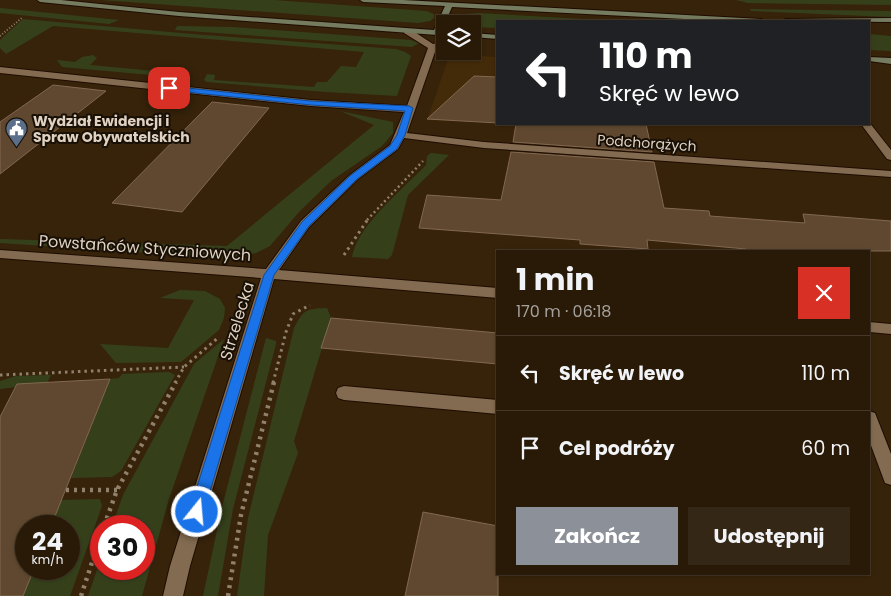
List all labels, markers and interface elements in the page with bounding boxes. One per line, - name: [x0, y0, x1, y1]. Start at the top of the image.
- map controls: [436, 15, 481, 60]
- button: layers: [436, 15, 481, 60]
- text: 110 m: [599, 31, 693, 80]
- icon: left: [516, 40, 581, 105]
- pin: [148, 67, 190, 109]
- icon: arrive: [155, 74, 183, 102]
- text: Skręć w lewo: [599, 78, 739, 109]
- place label: Wydział Ewidencji i Spraw Obywatelskich: [33, 111, 190, 147]
- public building icon: Wydział Ewidencji i Spraw Obywatelskich: [5, 117, 29, 148]
- street label: Podchorążych: [597, 130, 697, 156]
- street label: Powstańców Styczniowych: [38, 229, 252, 267]
- text: 1 min: [516, 258, 594, 301]
- button: close: [798, 267, 850, 319]
- street label: Strzelecka: [214, 279, 260, 363]
- text: 170 m · 06:18: [516, 300, 611, 323]
- icon: left: [516, 359, 544, 387]
- text: Skręć w lewo: [559, 360, 684, 387]
- text: 110 m: [801, 360, 850, 387]
- icon: arrive: [516, 434, 544, 462]
- text: Cel podróży: [559, 435, 674, 462]
- text: 60 m: [801, 435, 850, 462]
- position arrow: [170, 485, 222, 537]
- button: Zakończ: [516, 507, 678, 565]
- button: Udostępnij: [688, 507, 850, 565]
- speed limit sign: 30: [90, 515, 155, 580]
- text: 24: [32, 524, 63, 559]
- text: km/h: [32, 551, 63, 568]

